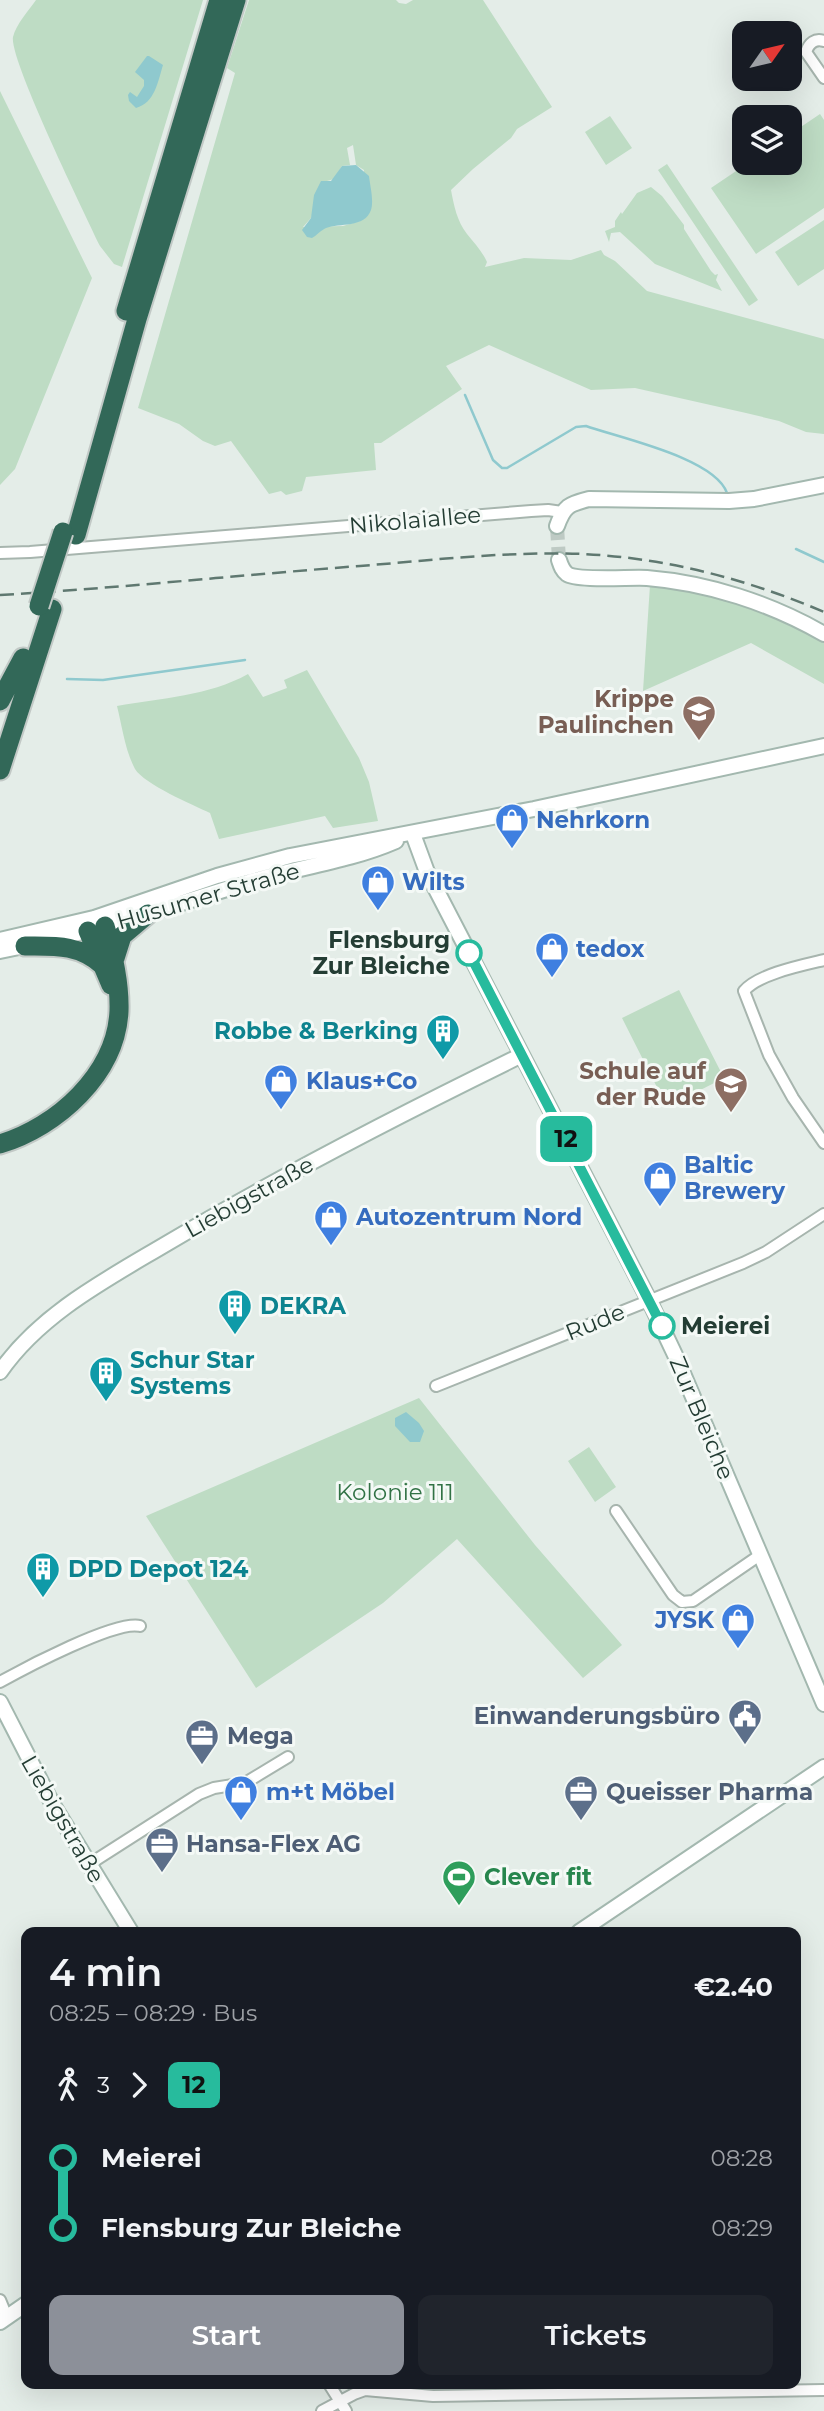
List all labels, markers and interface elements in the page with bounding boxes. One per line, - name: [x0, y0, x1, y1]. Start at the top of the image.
- north arrow: [732, 21, 802, 91]
- map controls: [732, 21, 802, 175]
- button: layers: [732, 105, 802, 175]
- street label: Nikolaiallee: [348, 500, 482, 540]
- place label: Krippe Paulinchen: [538, 685, 674, 739]
- school or university icon: Krippe Paulinchen: [680, 693, 718, 742]
- shop icon: Nehrkorn: [493, 801, 531, 850]
- place label: Nehrkorn: [536, 806, 650, 834]
- street label: Husumer Straße: [113, 856, 303, 936]
- shop icon: Wilts: [359, 863, 397, 912]
- place label: Wilts: [402, 868, 465, 896]
- place label: Flensburg Zur Bleiche: [312, 926, 450, 980]
- shop icon: tedox: [533, 930, 571, 979]
- place label: tedox: [576, 935, 645, 963]
- marker: Flensburg Zur Bleiche: [456, 940, 482, 966]
- building icon: Robbe & Berking: [424, 1012, 462, 1061]
- place label: Robbe & Berking: [214, 1017, 418, 1045]
- place label: Schule auf der Rude: [579, 1057, 707, 1111]
- shop icon: Klaus+Co: [262, 1062, 300, 1111]
- school or university icon: Schule auf der Rude: [712, 1065, 750, 1114]
- place label: Klaus+Co: [306, 1067, 417, 1095]
- line badge: 12: [534, 1116, 598, 1162]
- text: 12: [554, 1124, 578, 1153]
- street label: Liebigstraße: [180, 1150, 318, 1244]
- place label: Baltic Brewery: [684, 1151, 785, 1205]
- shop icon: Baltic Brewery: [641, 1159, 679, 1208]
- shop icon: Autozentrum Nord: [312, 1198, 350, 1247]
- place label: Autozentrum Nord: [355, 1203, 582, 1231]
- building icon: DEKRA: [216, 1287, 254, 1336]
- place label: DEKRA: [260, 1292, 346, 1320]
- street label: Rude: [561, 1297, 629, 1347]
- place label: Meierei: [681, 1312, 770, 1340]
- marker: Meierei: [649, 1313, 675, 1339]
- place label: Schur Star Systems: [130, 1346, 255, 1400]
- street label: Zur Bleiche: [663, 1352, 741, 1484]
- building icon: Schur Star Systems: [87, 1354, 125, 1403]
- park label: Kolonie 111: [336, 1478, 454, 1506]
- building icon: DPD Depot 124: [24, 1550, 62, 1599]
- place label: DPD Depot 124: [68, 1555, 248, 1583]
- shop icon: JYSK: [719, 1601, 757, 1650]
- place label: JYSK: [654, 1606, 715, 1634]
- public building icon: Einwanderungsbüro: [726, 1697, 764, 1746]
- place label: Einwanderungsbüro: [474, 1702, 720, 1730]
- office icon: Mega: [183, 1717, 221, 1766]
- place label: Mega: [227, 1722, 294, 1750]
- street label: Liebigstraße: [15, 1750, 111, 1888]
- shop icon: m+t Möbel: [222, 1773, 260, 1822]
- office icon: Queisser Pharma: [562, 1773, 600, 1822]
- place label: m+t Möbel: [266, 1778, 395, 1806]
- place label: Queisser Pharma: [606, 1778, 813, 1806]
- office icon: Hansa-Flex AG: [143, 1825, 181, 1874]
- place label: Hansa-Flex AG: [186, 1830, 361, 1858]
- sports icon: Clever fit: [440, 1858, 478, 1907]
- place label: Clever fit: [484, 1863, 592, 1891]
- text: 4 min: [49, 1949, 162, 1996]
- text: €2.40: [694, 1971, 773, 2003]
- text: 08:25 – 08:29 · Bus: [49, 1999, 257, 2027]
- icon: walk: [49, 2066, 87, 2104]
- icon: forward: [120, 2066, 158, 2104]
- text: 12: [182, 2070, 206, 2099]
- text: 3: [97, 2071, 110, 2099]
- text: Meierei: [101, 2142, 202, 2174]
- text: 08:28: [710, 2144, 773, 2172]
- text: Flensburg Zur Bleiche: [101, 2212, 401, 2244]
- text: 08:29: [711, 2214, 773, 2242]
- button: Start: [49, 2295, 404, 2375]
- button: Tickets: [418, 2295, 773, 2375]

